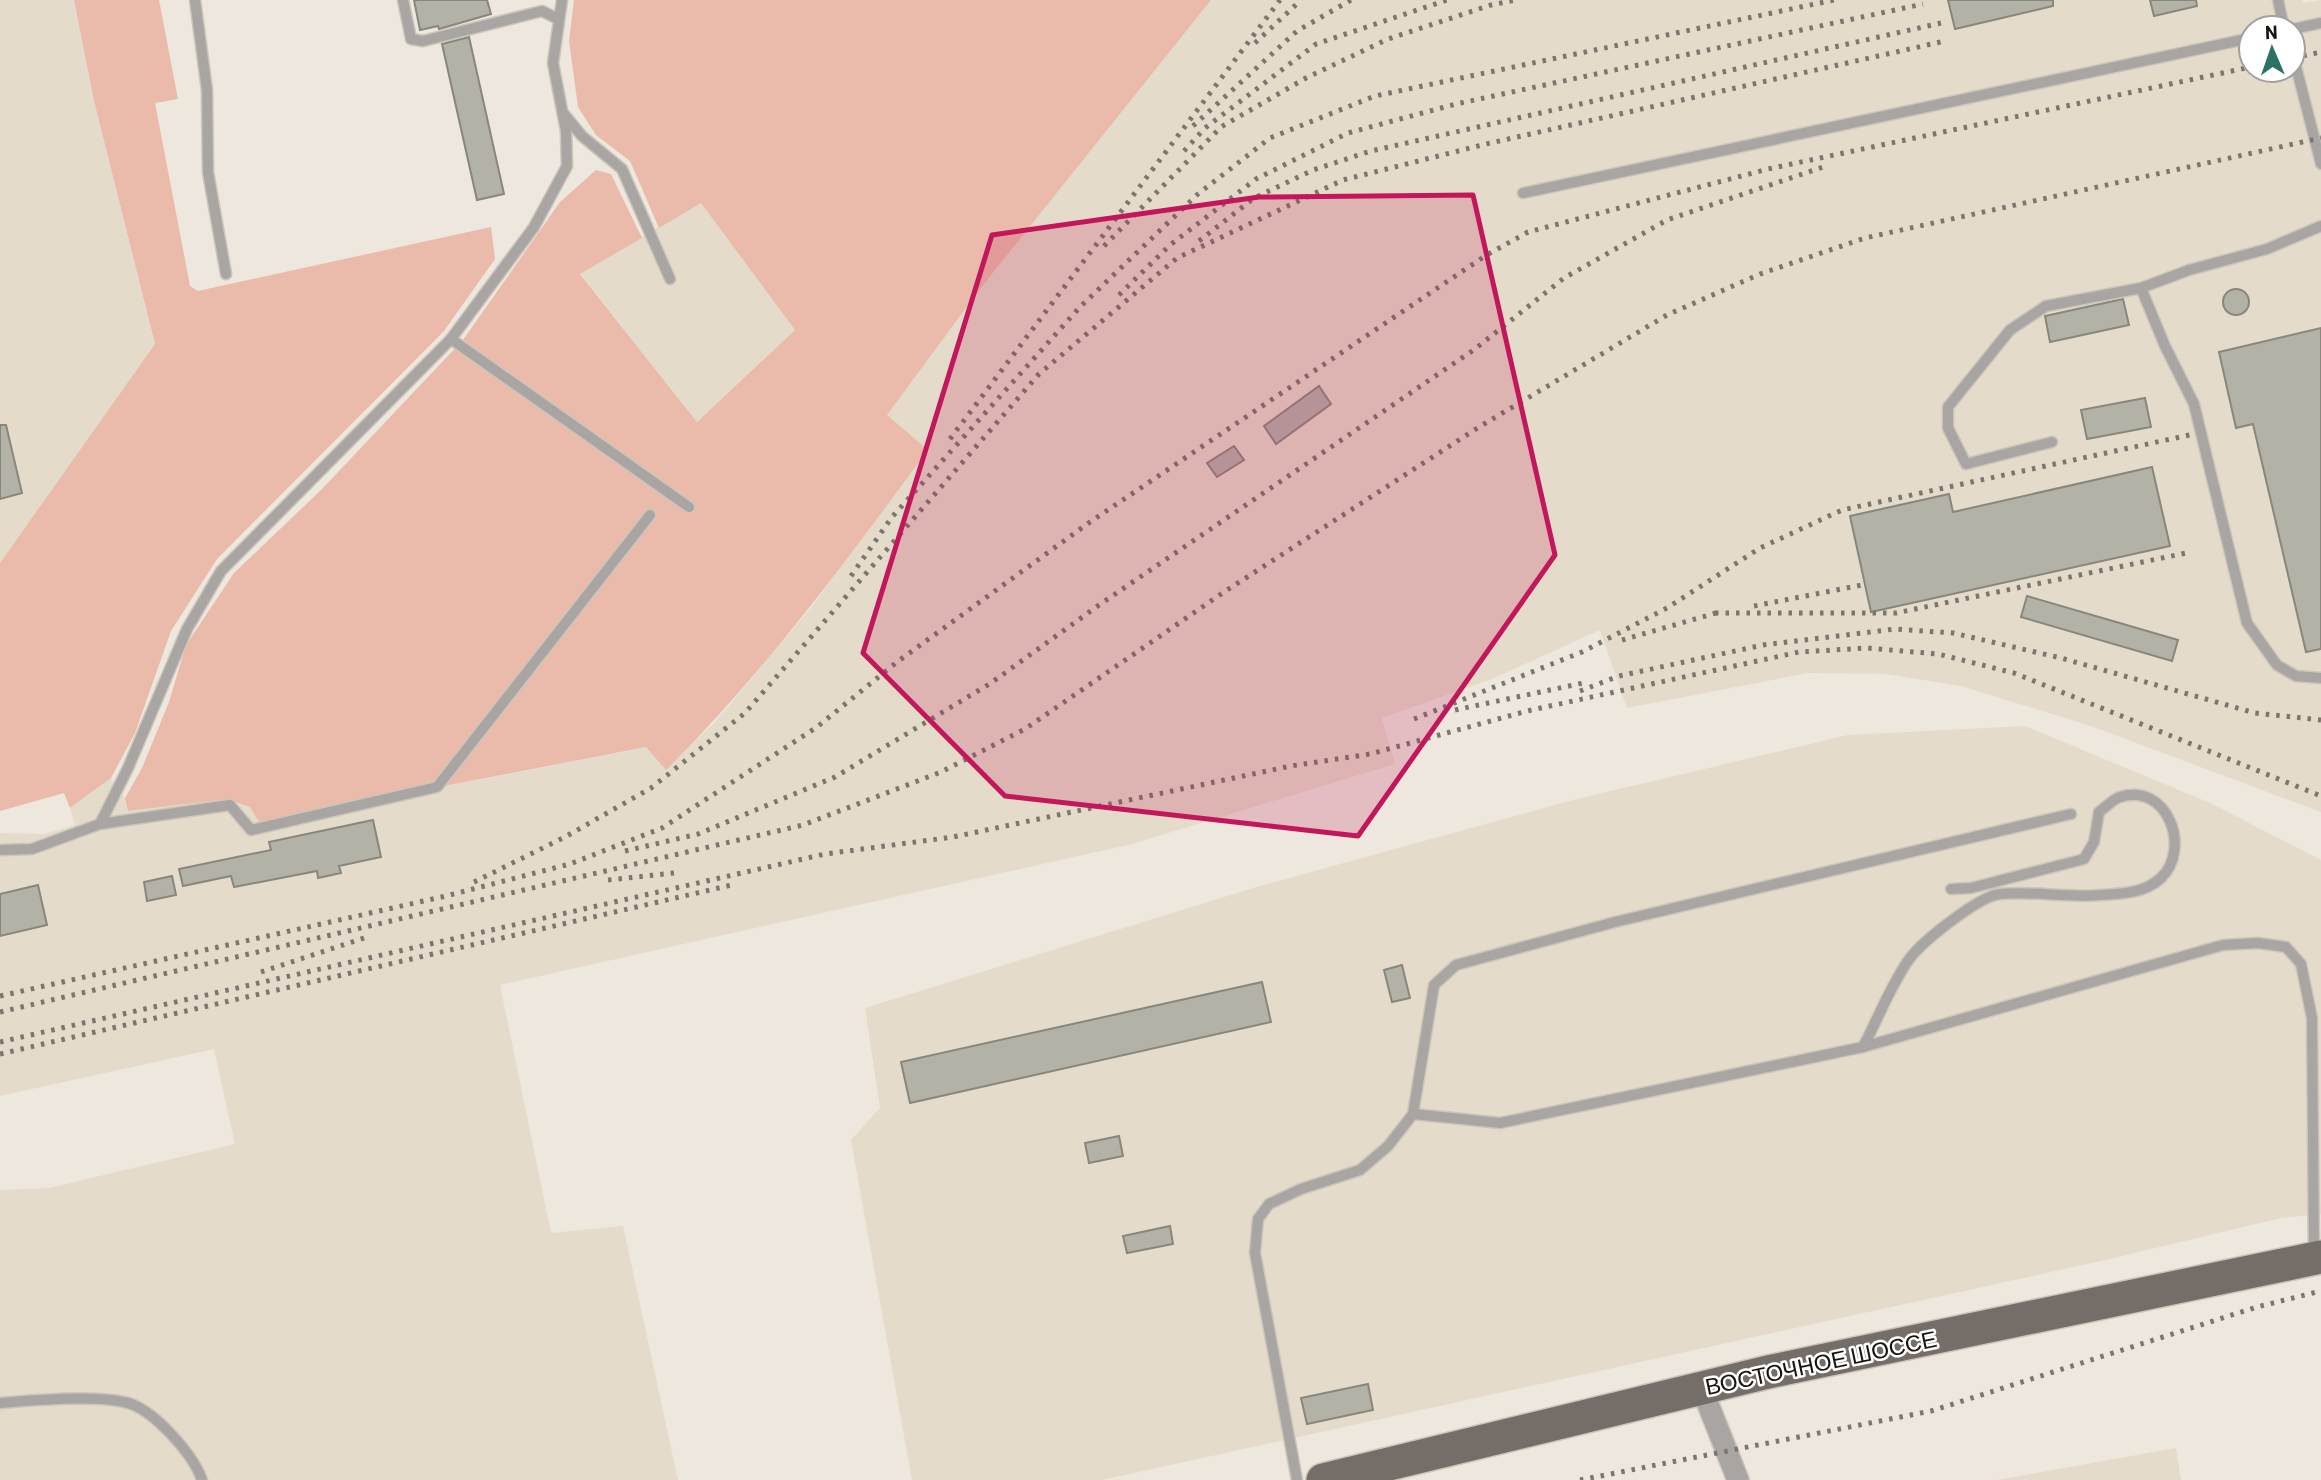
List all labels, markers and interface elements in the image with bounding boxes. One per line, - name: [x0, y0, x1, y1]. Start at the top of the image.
- north arrow: [2237, 14, 2307, 84]
- text: N: [2265, 20, 2278, 43]
- street label: ВОСТОЧНОЕ ШОССЕ: [1702, 1324, 1939, 1400]

